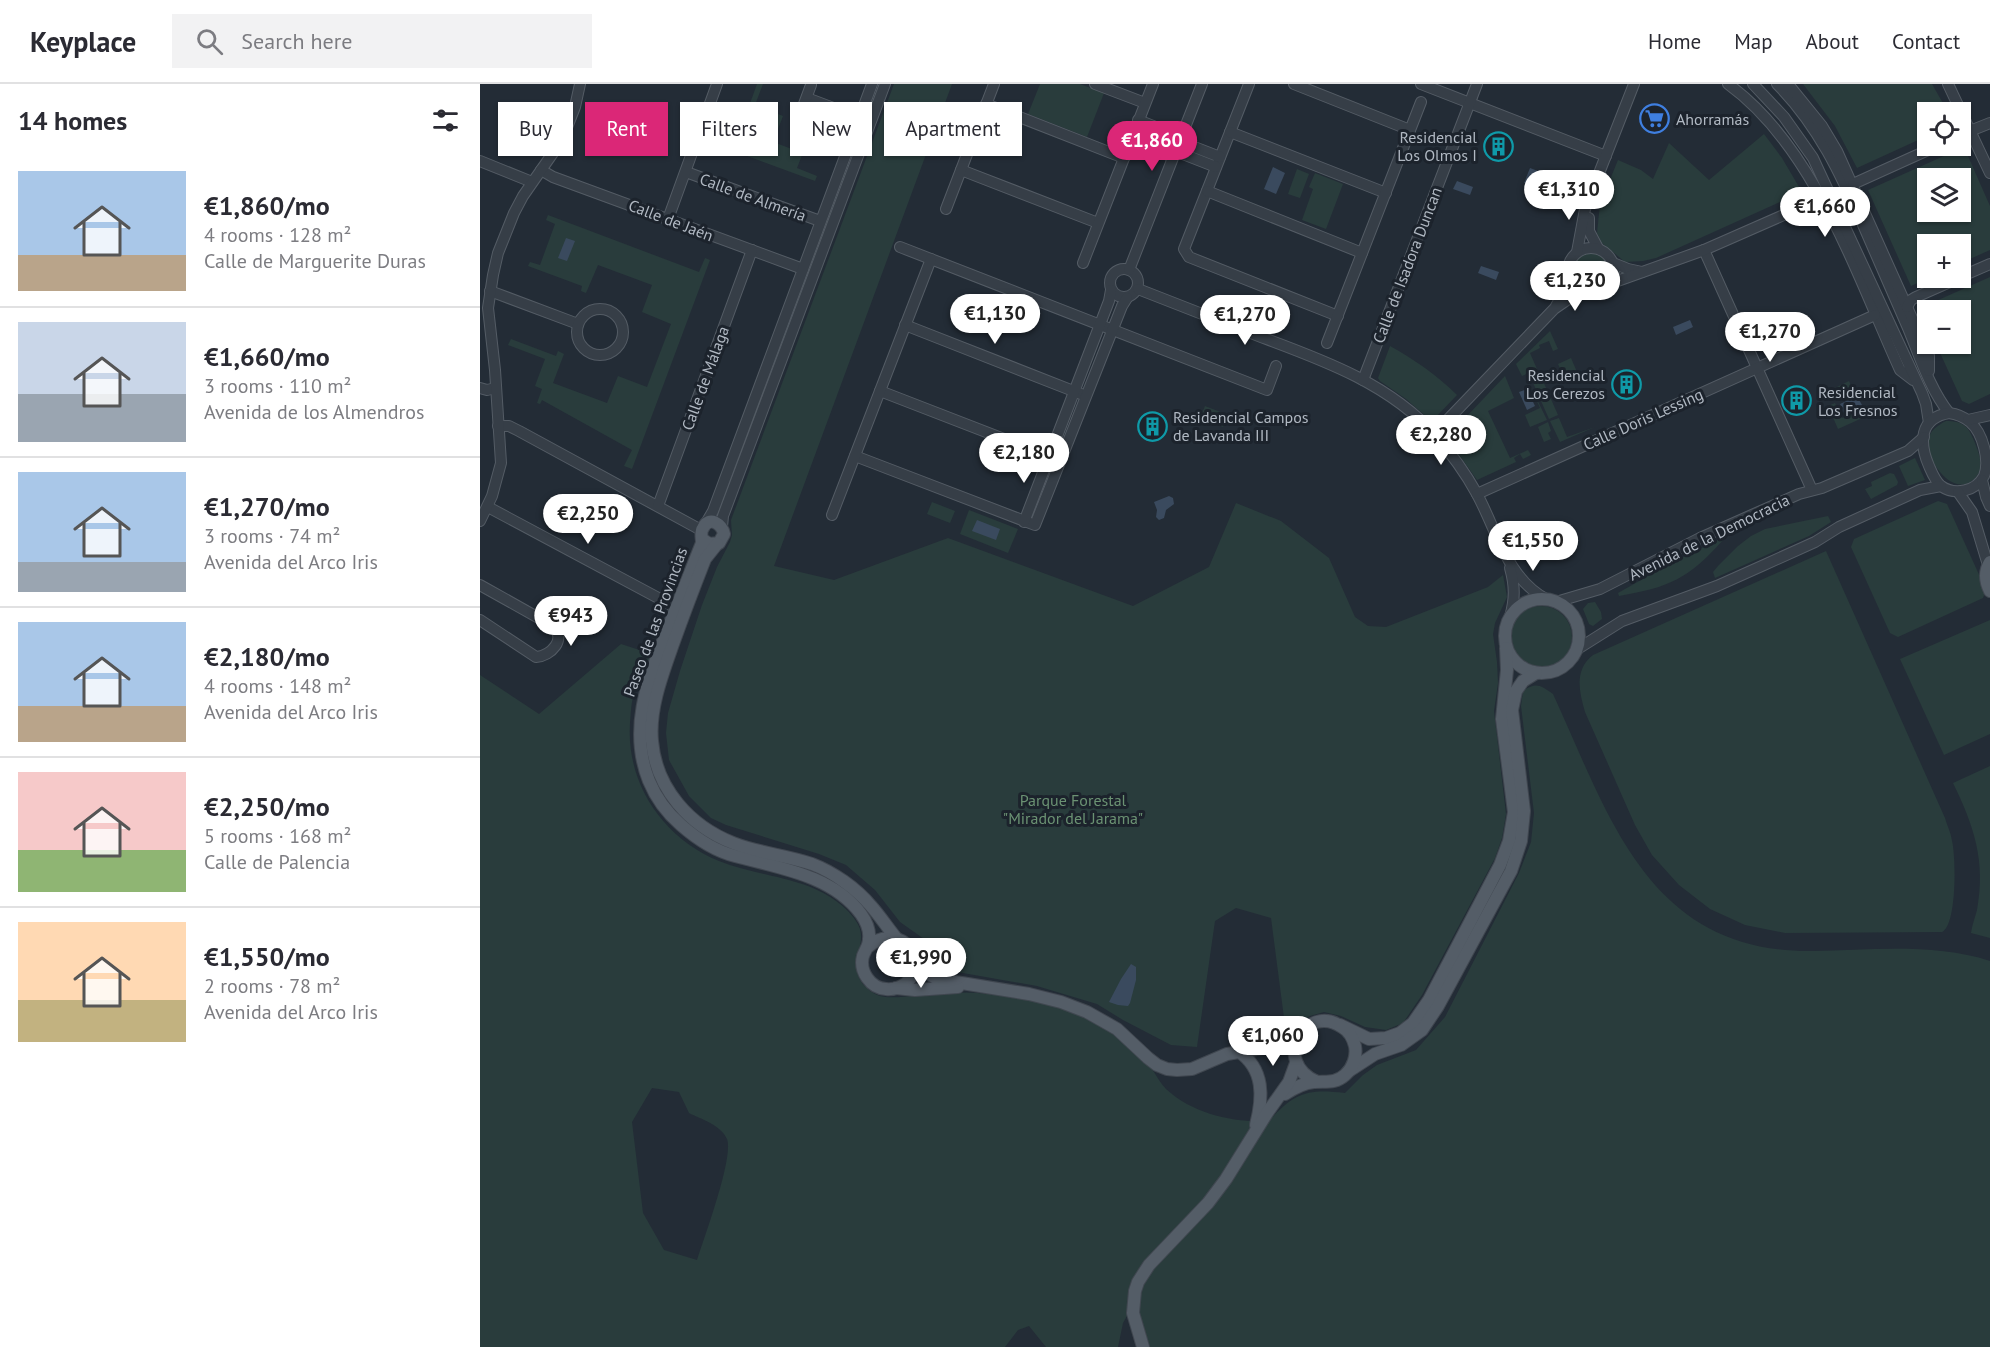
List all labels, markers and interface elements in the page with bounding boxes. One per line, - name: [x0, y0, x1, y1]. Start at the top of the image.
- search box: [172, 14, 592, 68]
- text: Keyplace: [30, 23, 136, 60]
- icon: search: [193, 25, 226, 58]
- text: Search here: [241, 27, 352, 55]
- text: Home: [1648, 28, 1701, 55]
- text: Map: [1734, 28, 1773, 55]
- text: About: [1806, 28, 1859, 55]
- text: Contact: [1892, 28, 1960, 55]
- chip: Buy: [498, 102, 573, 156]
- chip: Rent: [585, 102, 668, 156]
- chip: Filters: [680, 102, 778, 156]
- chip: New: [790, 102, 872, 156]
- chip: Apartment: [884, 102, 1022, 156]
- map controls: [1917, 102, 1971, 354]
- button: locate: [1917, 102, 1971, 156]
- supermarket icon: Ahorramás: [1639, 103, 1671, 135]
- text: 14 homes: [18, 104, 127, 137]
- icon: filters: [429, 104, 462, 137]
- place label: Ahorramás: [1676, 109, 1749, 129]
- pin: €1,860: [1103, 121, 1201, 172]
- text: €1,860: [1121, 127, 1183, 153]
- place label: Residencial Los Olmos I: [1397, 127, 1477, 165]
- building icon: Residencial Los Olmos I: [1482, 130, 1514, 162]
- street label: Calle de Almería: [697, 168, 809, 226]
- button: layers: [1917, 168, 1971, 222]
- pin: €1,310: [1520, 170, 1618, 221]
- text: €1,310: [1538, 176, 1600, 202]
- street label: Calle de Isadora Duncan: [1368, 184, 1446, 346]
- pin: €1,660: [1776, 187, 1874, 238]
- text: €1,860/mo: [204, 189, 330, 222]
- text: €1,660: [1794, 193, 1856, 219]
- icon: home: [66, 195, 138, 267]
- street label: Calle de Jaén: [626, 195, 716, 245]
- text: 4 rooms · 128 m²: [204, 222, 351, 248]
- button: +: [1917, 234, 1971, 288]
- text: Calle de Marguerite Duras: [204, 248, 426, 274]
- pin: €1,230: [1526, 261, 1624, 312]
- text: €1,230: [1544, 267, 1606, 293]
- pin: €1,130: [946, 294, 1044, 345]
- pin: €1,270: [1196, 295, 1294, 346]
- text: €1,130: [964, 300, 1026, 326]
- button: −: [1917, 300, 1971, 354]
- text: €1,270: [1214, 301, 1276, 327]
- pin: €1,270: [1721, 312, 1819, 363]
- text: €1,270: [1739, 318, 1801, 344]
- street label: Calle de Málaga: [677, 323, 733, 433]
- text: €1,660/mo: [204, 340, 330, 373]
- icon: home: [66, 346, 138, 418]
- place label: Residencial Los Cerezos: [1526, 365, 1605, 403]
- building icon: Residencial Los Cerezos: [1610, 368, 1642, 400]
- text: 3 rooms · 110 m²: [204, 373, 351, 399]
- place label: Residencial Los Fresnos: [1818, 382, 1898, 420]
- street label: Calle Doris Lessing: [1580, 384, 1706, 454]
- building icon: Residencial Los Fresnos: [1781, 385, 1813, 417]
- text: Avenida de los Almendros: [204, 399, 424, 425]
- place label: Residencial Campos de Lavanda III: [1173, 407, 1309, 445]
- building icon: Residencial Campos de Lavanda III: [1136, 410, 1168, 442]
- pin: €2,280: [1392, 415, 1490, 466]
- text: €2,280: [1410, 421, 1472, 447]
- pin: €2,180: [975, 433, 1073, 484]
- text: €2,180: [993, 439, 1055, 465]
- street label: Avenida de la Democracia: [1625, 489, 1793, 585]
- text: €1,270/mo: [204, 490, 330, 523]
- pin: €2,250: [539, 494, 637, 545]
- icon: home: [66, 496, 138, 568]
- text: €2,250: [557, 500, 619, 526]
- pin: €1,550: [1484, 521, 1582, 572]
- text: 3 rooms · 74 m²: [204, 523, 340, 549]
- text: €1,550: [1502, 527, 1564, 553]
- street label: Paseo de las Provincias: [619, 544, 691, 699]
- text: Avenida del Arco Iris: [204, 549, 378, 575]
- pin: €943: [535, 596, 607, 647]
- text: €943: [548, 602, 594, 628]
- text: €2,180/mo: [204, 640, 330, 673]
- icon: home: [66, 646, 138, 718]
- text: 4 rooms · 148 m²: [204, 673, 351, 699]
- text: Avenida del Arco Iris: [204, 699, 378, 725]
- text: €2,250/mo: [204, 790, 330, 823]
- park label: Parque Forestal "Mirador del Jarama": [1003, 790, 1143, 828]
- icon: home: [66, 796, 138, 868]
- text: 5 rooms · 168 m²: [204, 823, 351, 849]
- text: Calle de Palencia: [204, 849, 350, 875]
- pin: €1,990: [872, 938, 970, 989]
- text: €1,550/mo: [204, 940, 330, 973]
- text: €1,990: [890, 944, 952, 970]
- icon: home: [66, 946, 138, 1018]
- text: 2 rooms · 78 m²: [204, 973, 340, 999]
- text: Avenida del Arco Iris: [204, 999, 378, 1025]
- pin: €1,060: [1224, 1016, 1322, 1067]
- text: €1,060: [1242, 1022, 1304, 1048]

